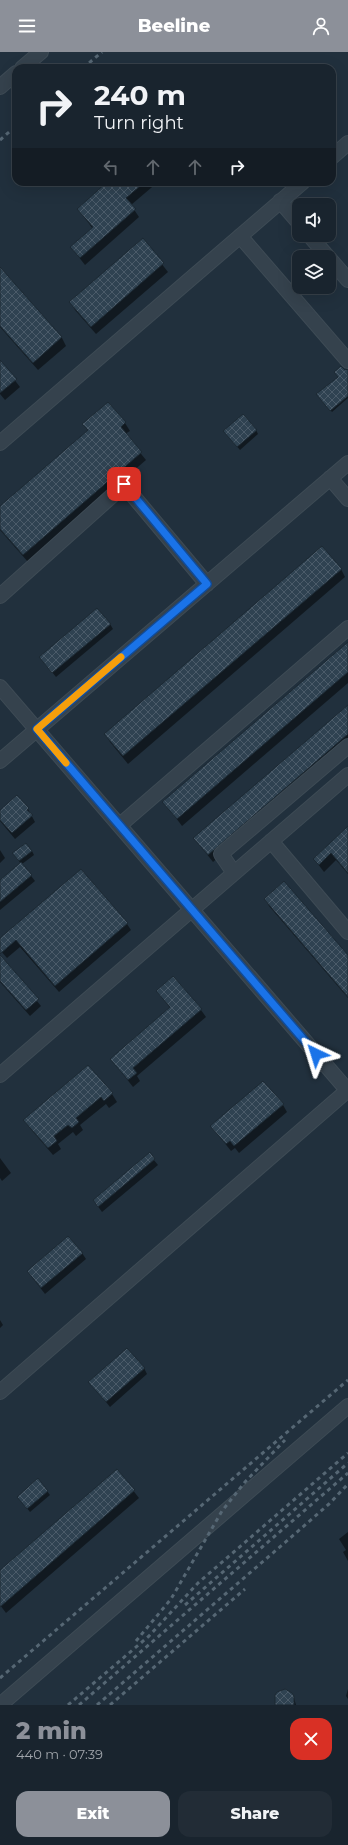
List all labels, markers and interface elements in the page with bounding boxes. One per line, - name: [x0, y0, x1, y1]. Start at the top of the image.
- icon: menu: [16, 15, 38, 37]
- text: Beeline: [138, 15, 210, 37]
- icon: person: [310, 15, 332, 37]
- text: 240 m: [94, 78, 186, 112]
- icon: right: [28, 80, 80, 132]
- text: Turn right: [94, 112, 184, 134]
- icon: left: [100, 156, 122, 178]
- icon: ahead: [142, 156, 164, 178]
- icon: ahead: [184, 156, 206, 178]
- icon: right: [226, 156, 248, 178]
- map controls: [292, 198, 336, 294]
- button: sound: [292, 198, 336, 242]
- button: layers: [292, 250, 336, 294]
- pin: [107, 467, 141, 501]
- icon: arrive: [113, 473, 135, 495]
- position arrow: [295, 1033, 337, 1075]
- text: 2 min: [16, 1716, 87, 1745]
- button: close: [290, 1718, 332, 1760]
- text: 440 m · 07:39: [16, 1746, 103, 1762]
- button: Exit: [16, 1791, 170, 1837]
- button: Share: [178, 1791, 332, 1837]

